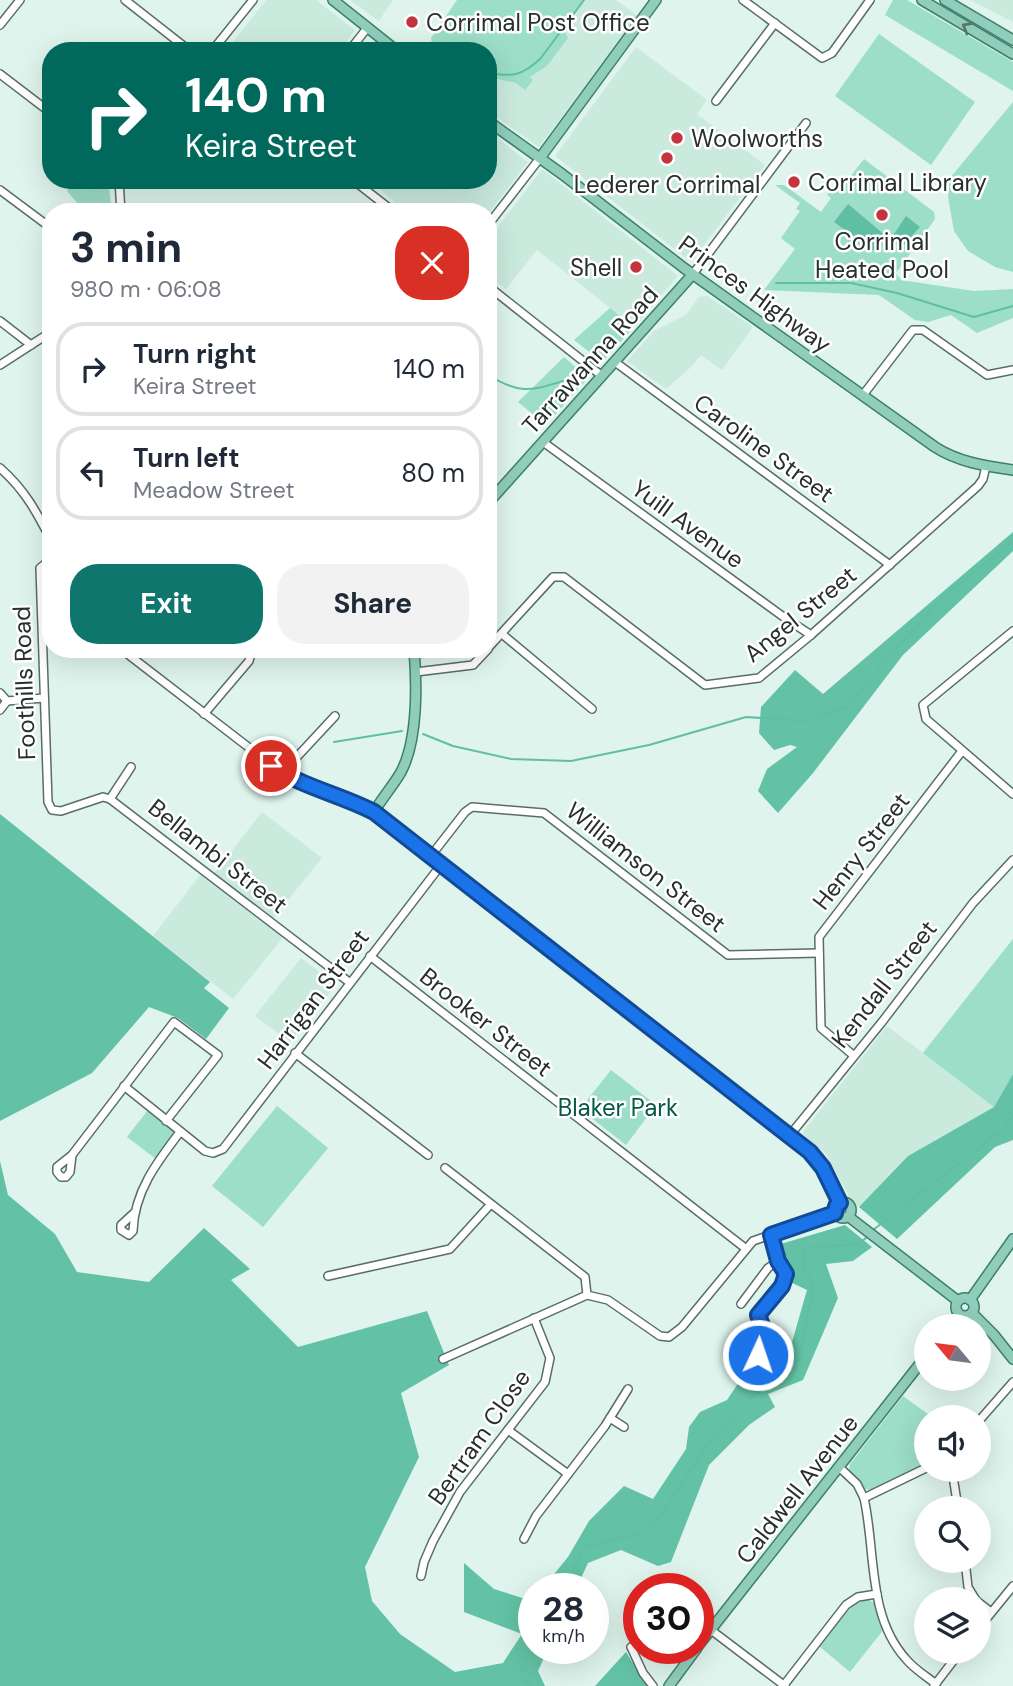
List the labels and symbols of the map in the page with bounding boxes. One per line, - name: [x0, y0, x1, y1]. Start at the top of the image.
- place label: Corrimal Post Office: [426, 7, 650, 38]
- marker: Corrimal Post Office: [404, 14, 420, 30]
- one-way arrow: [962, 22, 975, 35]
- place label: Woolworths: [691, 123, 823, 154]
- marker: Woolworths: [669, 130, 685, 146]
- marker: Lederer Corrimal: [659, 150, 675, 166]
- place label: Corrimal Library: [808, 167, 987, 198]
- place label: Lederer Corrimal: [574, 169, 760, 200]
- marker: Corrimal Library: [786, 174, 802, 190]
- marker: Corrimal Heated Pool: [874, 207, 890, 223]
- place label: Corrimal Heated Pool: [815, 226, 949, 285]
- street label: Princes Highway: [673, 228, 837, 360]
- place label: Shell: [570, 252, 622, 283]
- marker: Shell: [628, 259, 644, 275]
- street label: Tarrawanna Road: [515, 279, 665, 441]
- street label: Caroline Street: [688, 387, 840, 509]
- street label: Yuill Avenue: [626, 473, 750, 575]
- street label: Angel Street: [737, 559, 863, 669]
- street label: Foothills Road: [6, 605, 42, 761]
- pin: [241, 736, 301, 796]
- street label: Henry Street: [806, 786, 916, 916]
- street label: Bellambi Street: [142, 792, 294, 920]
- street label: Williamson Street: [560, 795, 732, 939]
- street label: Kendall Street: [824, 914, 944, 1054]
- street label: Harrigan Street: [250, 923, 376, 1075]
- street label: Brooker Street: [414, 961, 558, 1083]
- park label: Blaker Park: [558, 1092, 678, 1123]
- north arrow: [914, 1314, 990, 1391]
- position arrow: [721, 1318, 795, 1392]
- street label: Bertram Close: [421, 1363, 537, 1511]
- street label: Caldwell Avenue: [729, 1408, 865, 1570]
- speed limit sign: 30: [623, 1573, 714, 1664]

